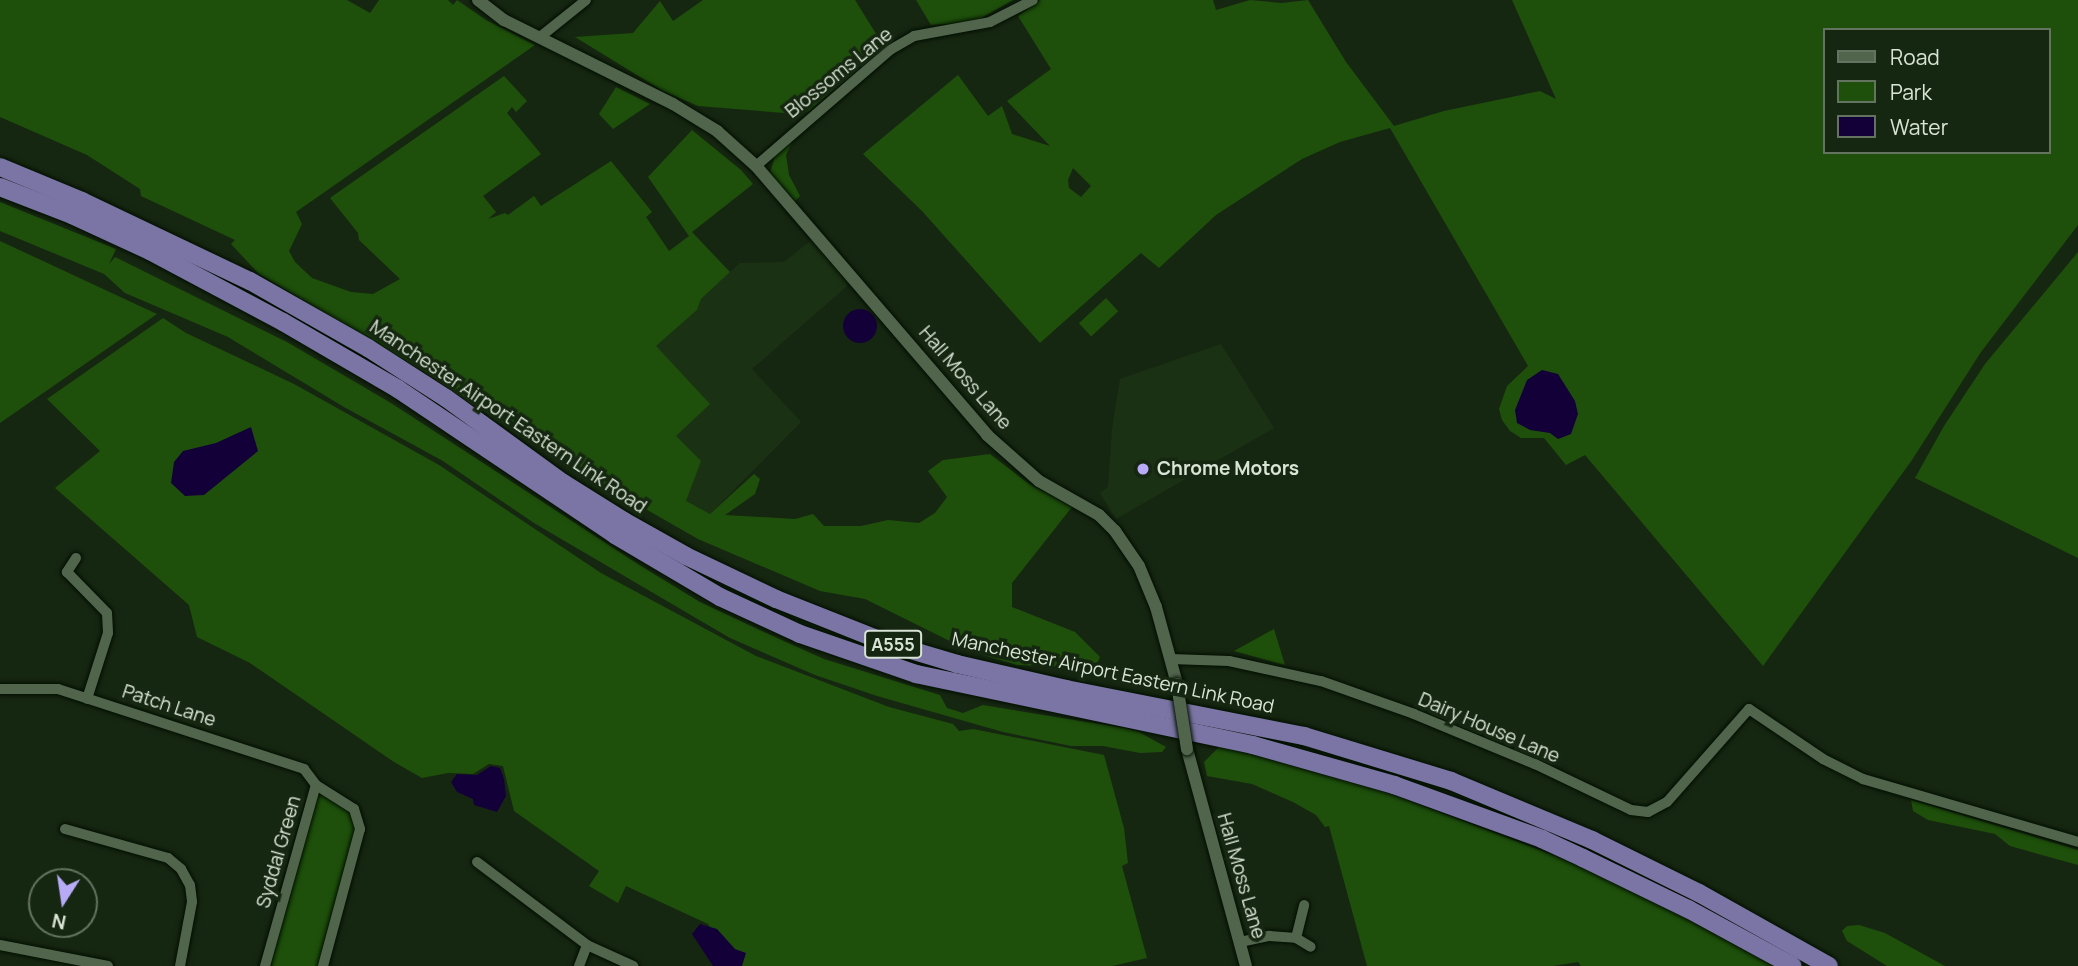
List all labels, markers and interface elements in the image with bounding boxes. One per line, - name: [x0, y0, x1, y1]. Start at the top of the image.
- street label: Blossoms Lane: [781, 23, 897, 123]
- legend: [1822, 28, 2050, 154]
- text: Road: [1890, 43, 1940, 71]
- text: Park: [1890, 78, 1932, 106]
- text: Water: [1890, 113, 1948, 141]
- street label: Manchester Airport Eastern Link Road: [365, 316, 651, 518]
- street label: Hall Moss Lane: [914, 322, 1016, 434]
- place label: Chrome Motors: [1157, 458, 1299, 480]
- marker: Chrome Motors: [1135, 461, 1151, 477]
- street label: Manchester Airport Eastern Link Road: [950, 628, 1276, 718]
- road number: A555: [863, 630, 923, 658]
- street label: Patch Lane: [119, 680, 219, 732]
- street label: Dairy House Lane: [1415, 688, 1563, 768]
- street label: Syddal Green: [252, 793, 306, 911]
- street label: Hall Moss Lane: [1212, 811, 1270, 941]
- north arrow: [28, 868, 98, 938]
- text: N: [50, 907, 68, 936]

